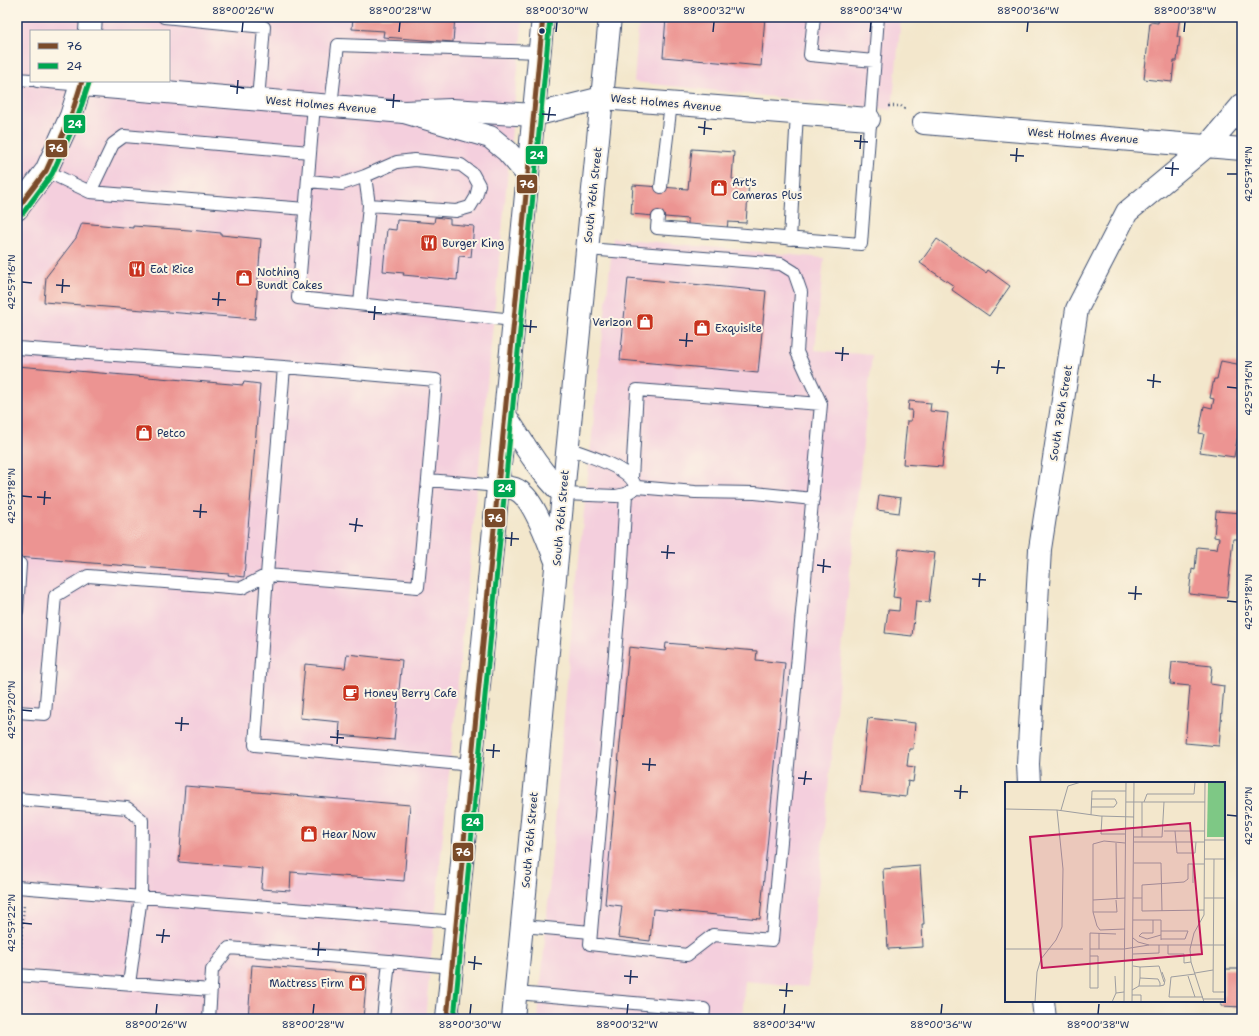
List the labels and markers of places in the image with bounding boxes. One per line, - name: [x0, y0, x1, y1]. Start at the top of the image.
- unlabelled marker: [537, 26, 547, 36]
- place label: Art's Cameras Plus: [732, 175, 803, 203]
- shop icon: Art's Cameras Plus: [709, 178, 729, 198]
- restaurant icon: Burger King: [419, 233, 439, 253]
- place label: Burger King: [442, 236, 505, 251]
- restaurant icon: Eat Rice: [127, 259, 147, 279]
- place label: Eat Rice: [150, 262, 194, 277]
- place label: Nothing Bundt Cakes: [257, 265, 323, 293]
- shop icon: Nothing Bundt Cakes: [234, 268, 254, 288]
- shop icon: Verizon: [635, 312, 655, 332]
- place label: Verizon: [592, 315, 632, 330]
- shop icon: Exquisite: [692, 318, 712, 338]
- place label: Exquisite: [715, 321, 762, 336]
- shop icon: Petco: [134, 423, 154, 443]
- place label: Petco: [157, 426, 186, 441]
- cafe icon: Honey Berry Cafe: [341, 683, 361, 703]
- place label: Honey Berry Cafe: [364, 686, 457, 701]
- shop icon: Hear Now: [299, 824, 319, 844]
- place label: Hear Now: [322, 827, 376, 842]
- shop icon: Mattress Firm: [347, 973, 367, 993]
- place label: Mattress Firm: [269, 976, 345, 991]

